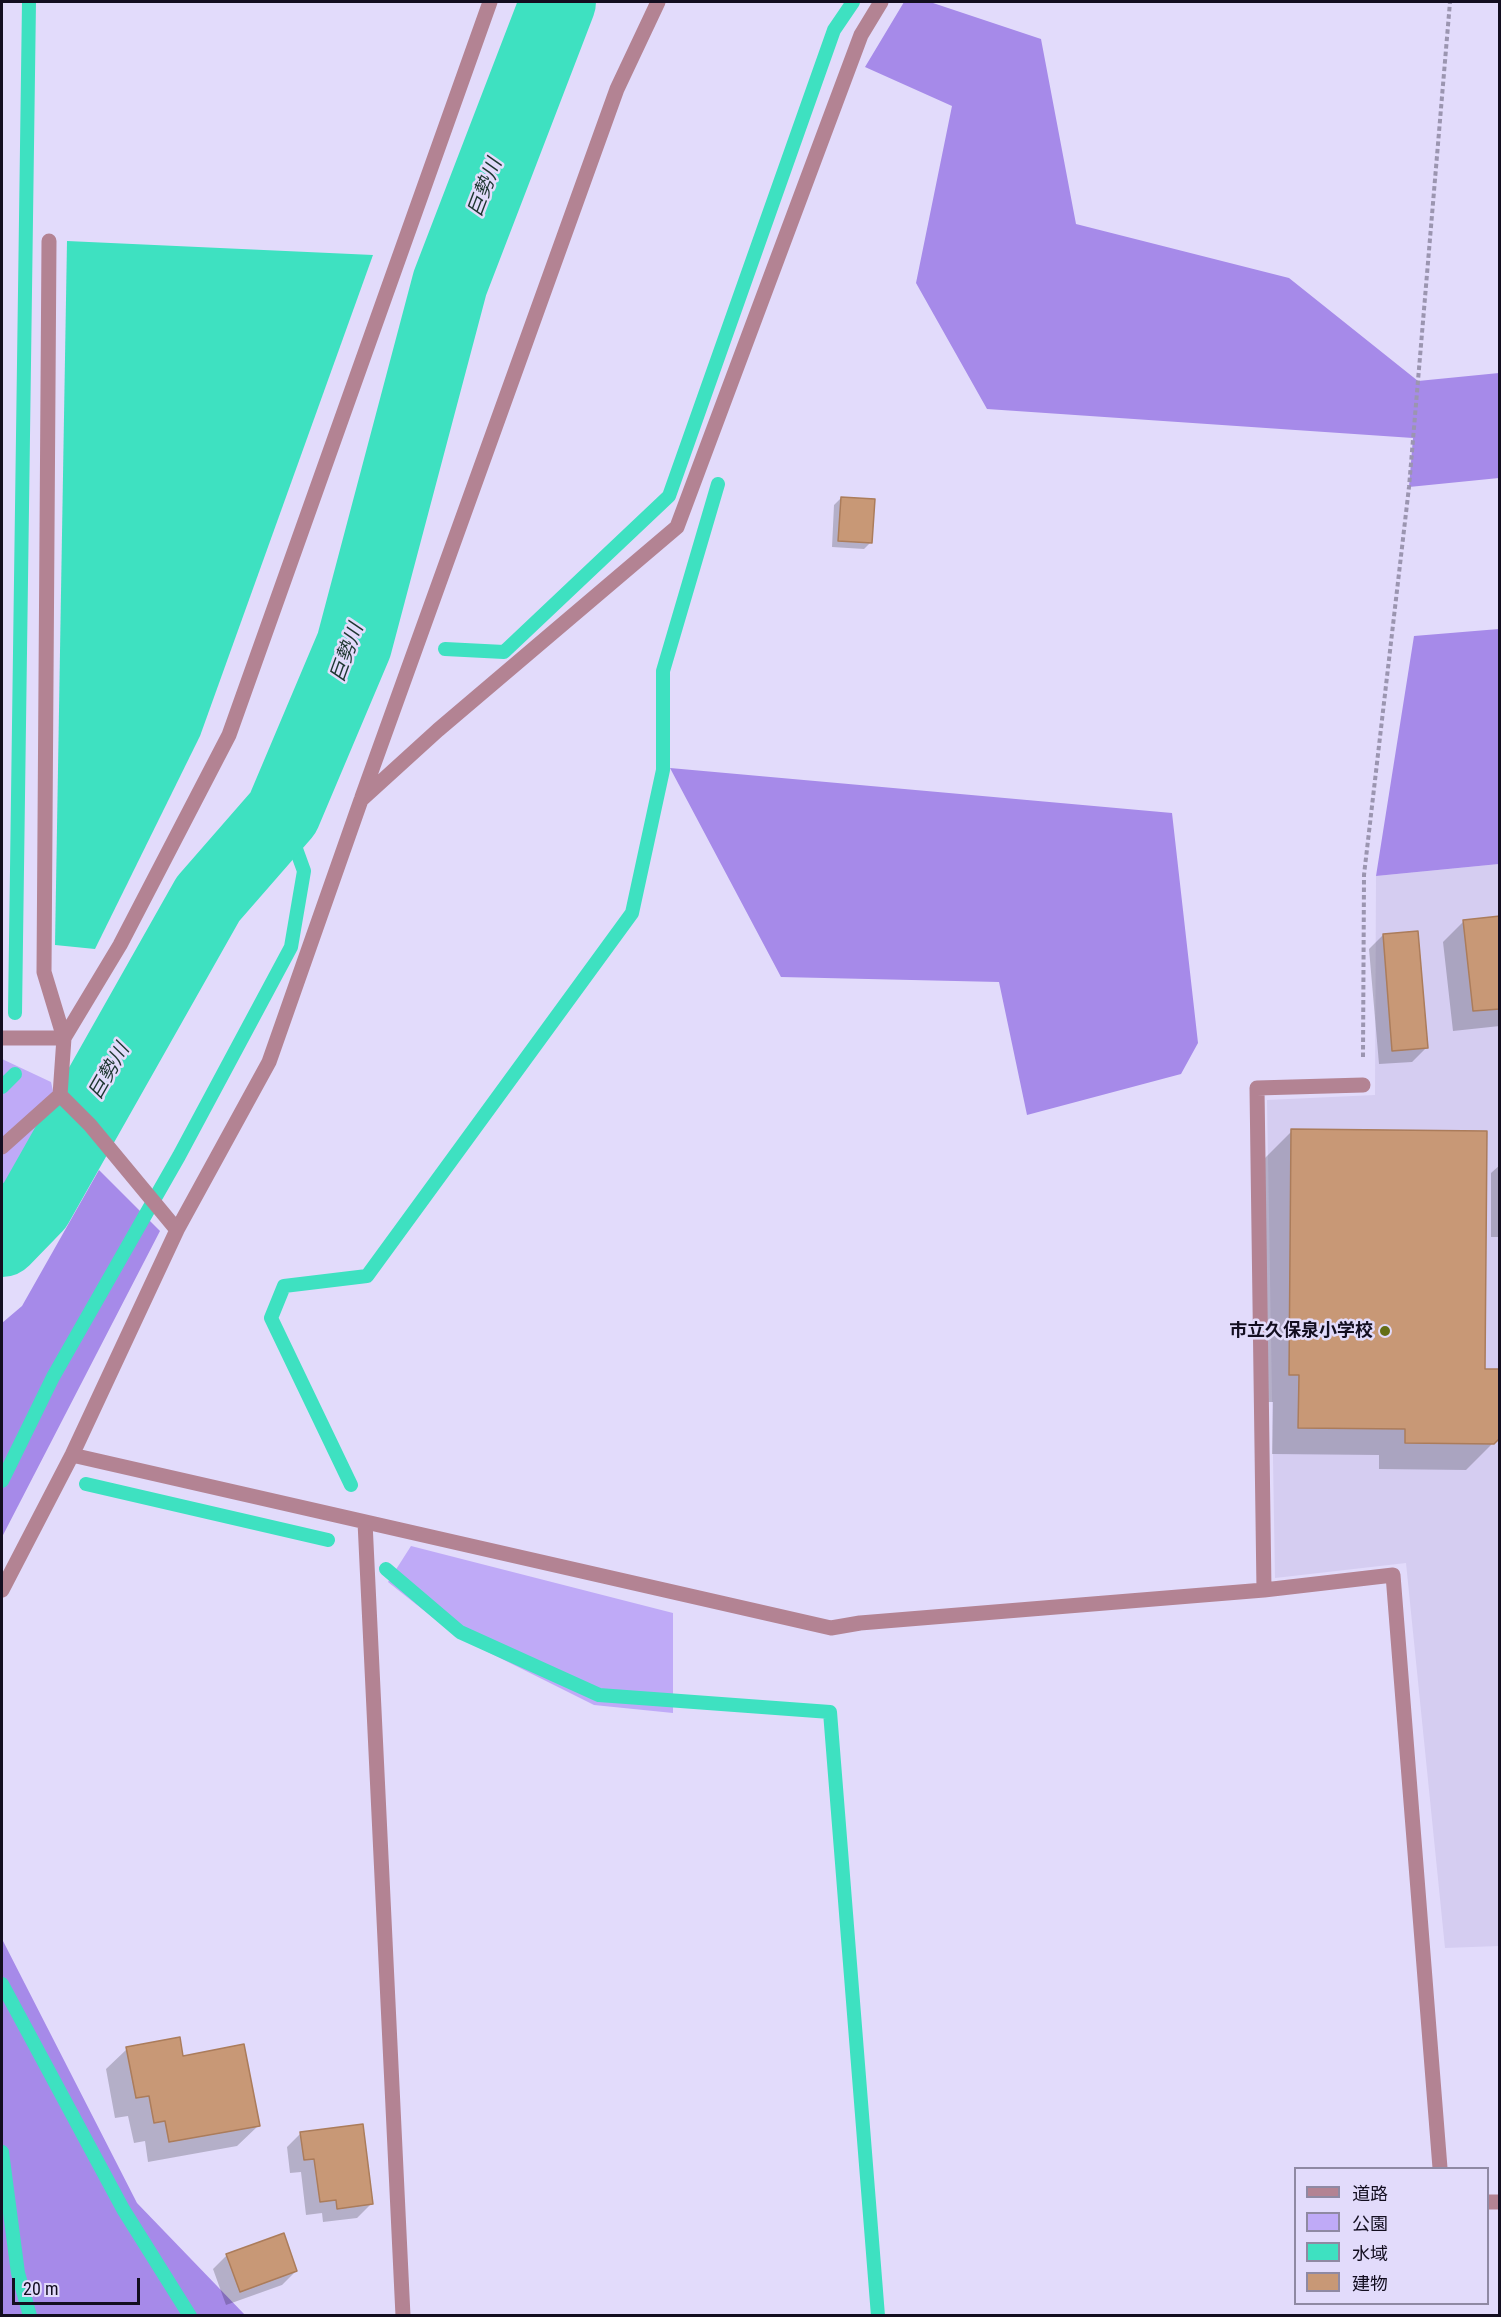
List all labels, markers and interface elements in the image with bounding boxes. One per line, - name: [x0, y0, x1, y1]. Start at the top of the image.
- water label: 巨勢川: [464, 156, 508, 220]
- water label: 巨勢川: [326, 621, 370, 685]
- water label: 巨勢川: [85, 1040, 135, 1104]
- place label: 市立久保泉小学校: [1229, 1320, 1373, 1342]
- marker: 市立久保泉小学校: [1378, 1324, 1392, 1338]
- legend: [1294, 2167, 1489, 2305]
- text: 道路: [1352, 2183, 1388, 2204]
- text: 公園: [1352, 2213, 1388, 2234]
- text: 水域: [1352, 2243, 1388, 2264]
- scale bar: [15, 2266, 142, 2304]
- text: 建物: [1352, 2273, 1388, 2294]
- text: 20 m: [23, 2278, 58, 2299]

